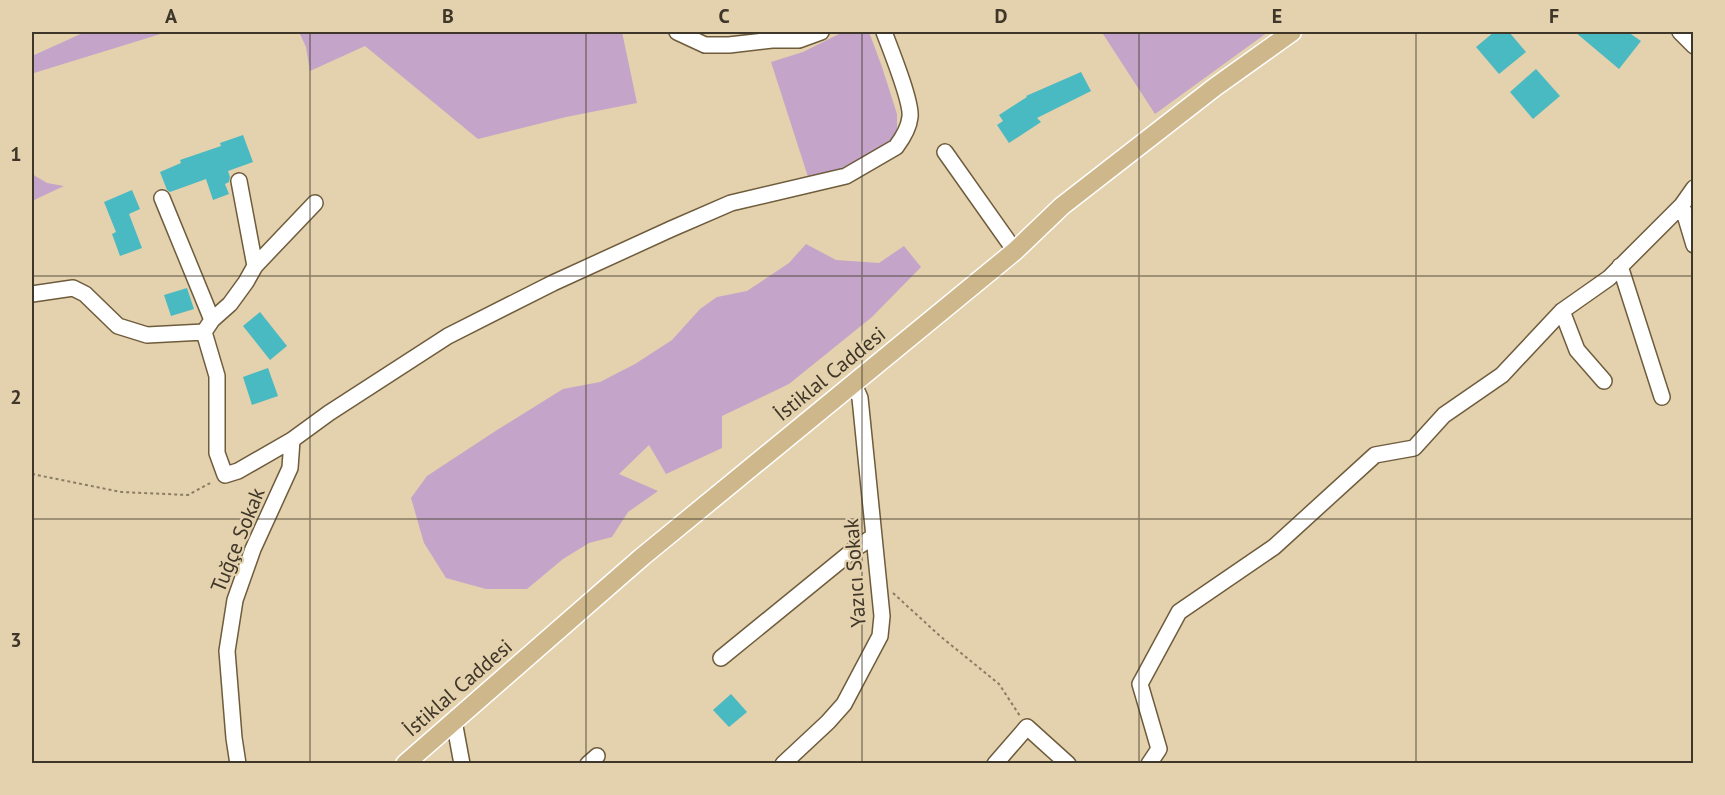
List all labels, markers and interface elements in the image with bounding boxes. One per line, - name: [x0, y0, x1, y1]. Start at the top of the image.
- text: A: [165, 3, 178, 29]
- text: B: [442, 3, 454, 29]
- text: C: [718, 3, 730, 29]
- text: D: [995, 3, 1008, 29]
- text: E: [1272, 3, 1282, 29]
- text: F: [1549, 3, 1559, 29]
- text: 1: [10, 141, 22, 167]
- street label: İstiklal Caddesi: [768, 320, 891, 427]
- text: 2: [10, 384, 22, 410]
- street label: Tuğçe Sokak: [204, 484, 271, 596]
- street label: Yazıcı Sokak: [837, 518, 872, 628]
- text: 3: [10, 627, 22, 653]
- street label: İstiklal Caddesi: [398, 633, 518, 742]

